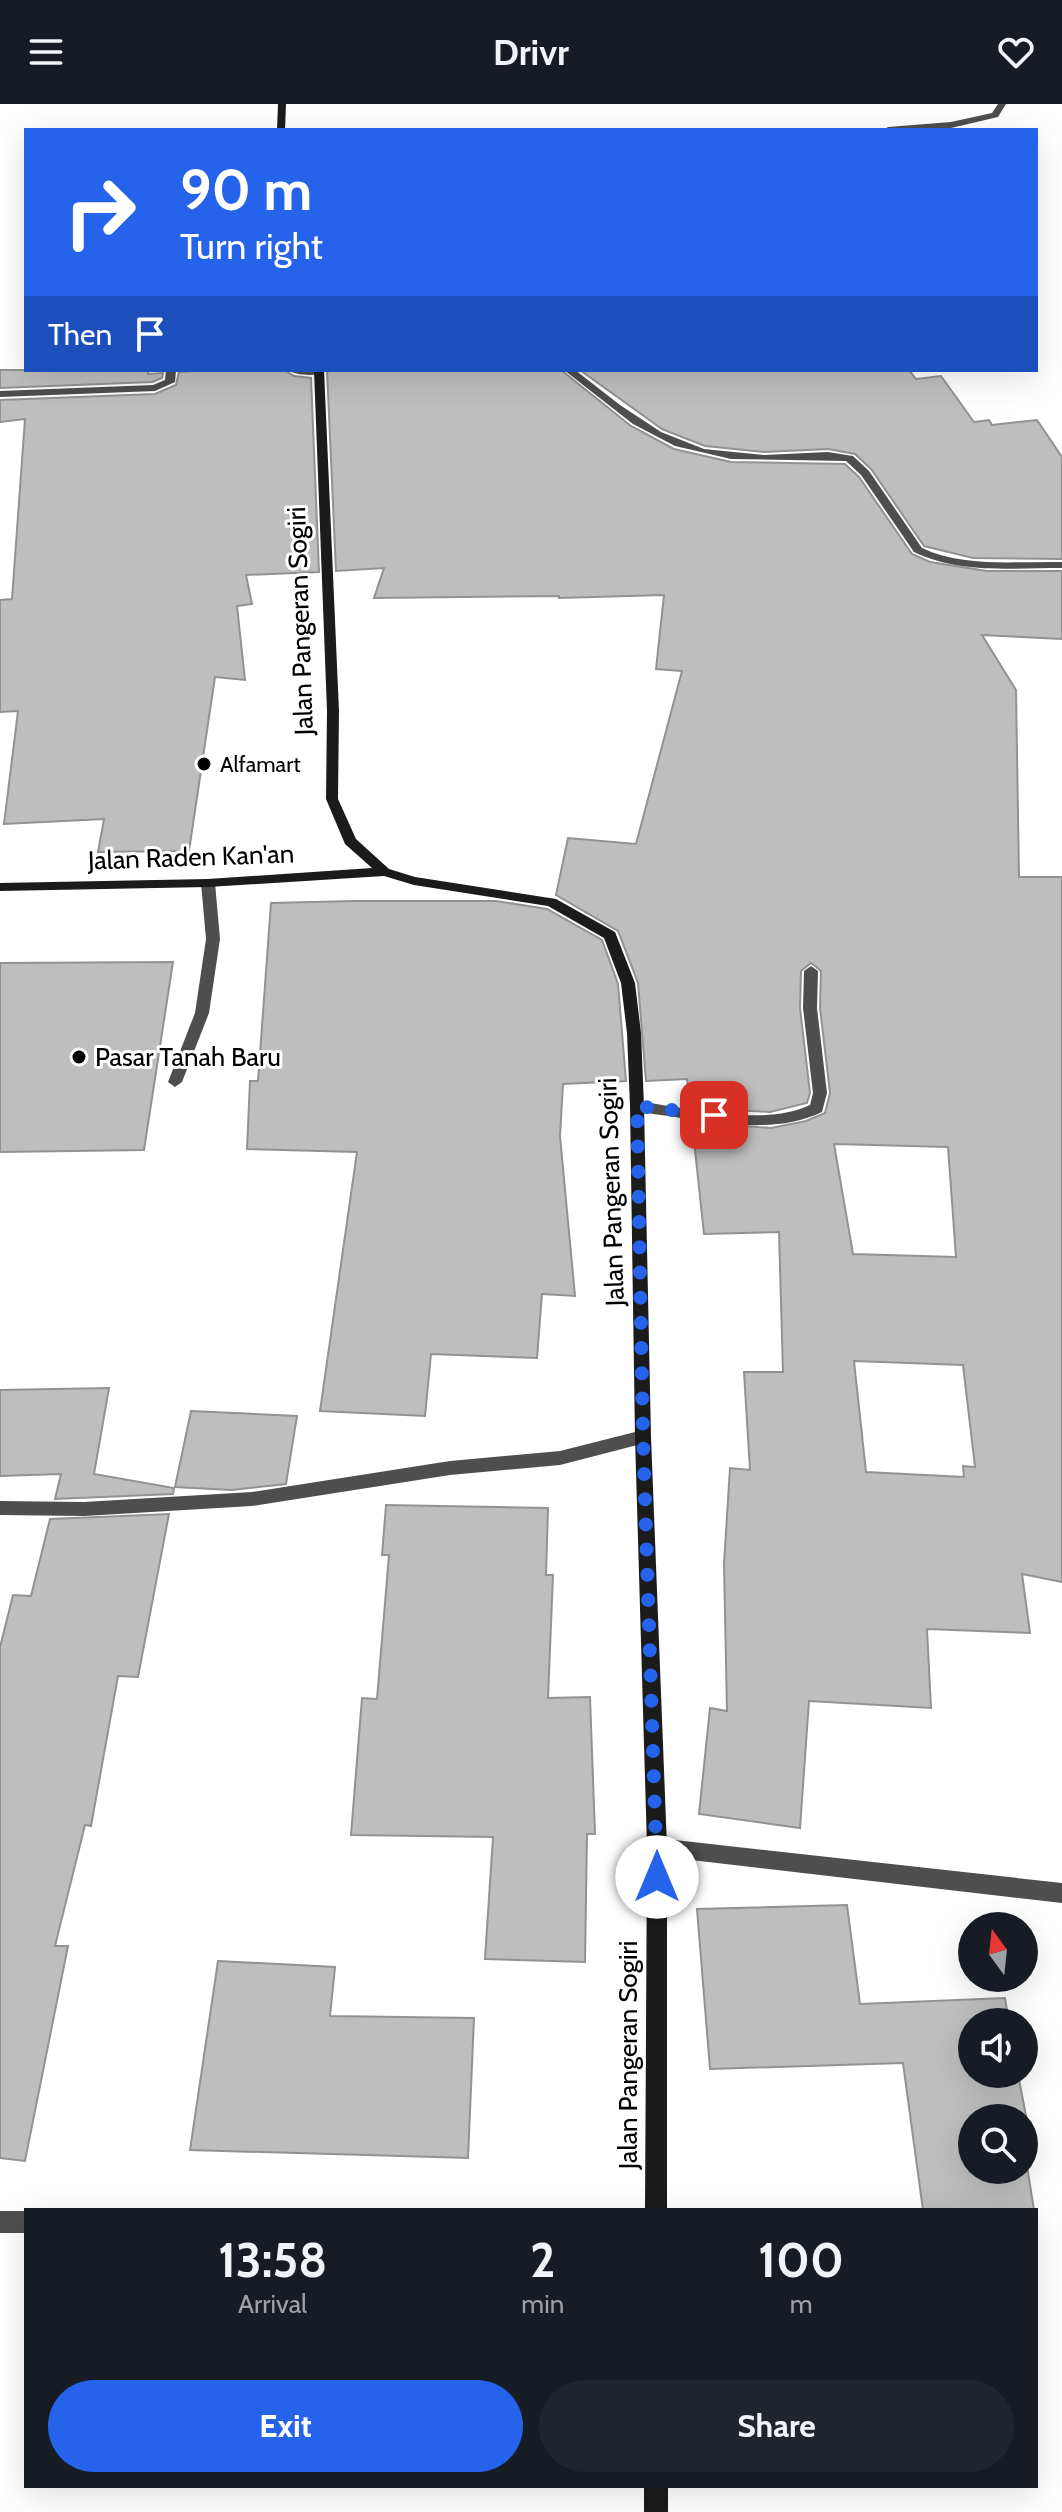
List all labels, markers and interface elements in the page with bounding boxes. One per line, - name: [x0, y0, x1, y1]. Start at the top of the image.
- icon: menu: [24, 30, 68, 74]
- text: Drivr: [493, 30, 569, 74]
- icon: heart: [994, 30, 1038, 74]
- text: 90 m: [180, 156, 312, 224]
- icon: right: [48, 160, 152, 264]
- text: Turn right: [180, 224, 323, 268]
- icon: arrive: [128, 312, 172, 356]
- text: Then: [48, 316, 112, 353]
- street label: Jalan Pangeran Sogiri: [280, 506, 320, 737]
- place label: Alfamart: [220, 751, 301, 778]
- marker: Alfamart: [195, 755, 213, 773]
- street label: Jalan Raden Kan'an: [86, 837, 295, 877]
- place label: Pasar Tanah Baru: [95, 1041, 281, 1073]
- marker: Pasar Tanah Baru: [70, 1048, 88, 1066]
- street label: Jalan Pangeran Sogiri: [591, 1077, 631, 1308]
- pin: [680, 1081, 748, 1149]
- icon: arrive: [692, 1093, 736, 1137]
- position arrow: [615, 1835, 699, 1919]
- north arrow: [958, 1912, 1038, 1992]
- map controls: [958, 1912, 1038, 2184]
- street label: Jalan Pangeran Sogiri: [612, 1941, 644, 2170]
- button: sound: [958, 2008, 1038, 2088]
- button: search: [958, 2104, 1038, 2184]
- text: 13:58: [218, 2231, 327, 2289]
- text: 2: [530, 2231, 555, 2289]
- text: 100: [758, 2231, 844, 2289]
- text: Arrival: [238, 2288, 307, 2320]
- text: min: [521, 2288, 564, 2320]
- text: m: [790, 2288, 813, 2320]
- button: Exit: [48, 2380, 523, 2472]
- button: Share: [539, 2380, 1014, 2472]

